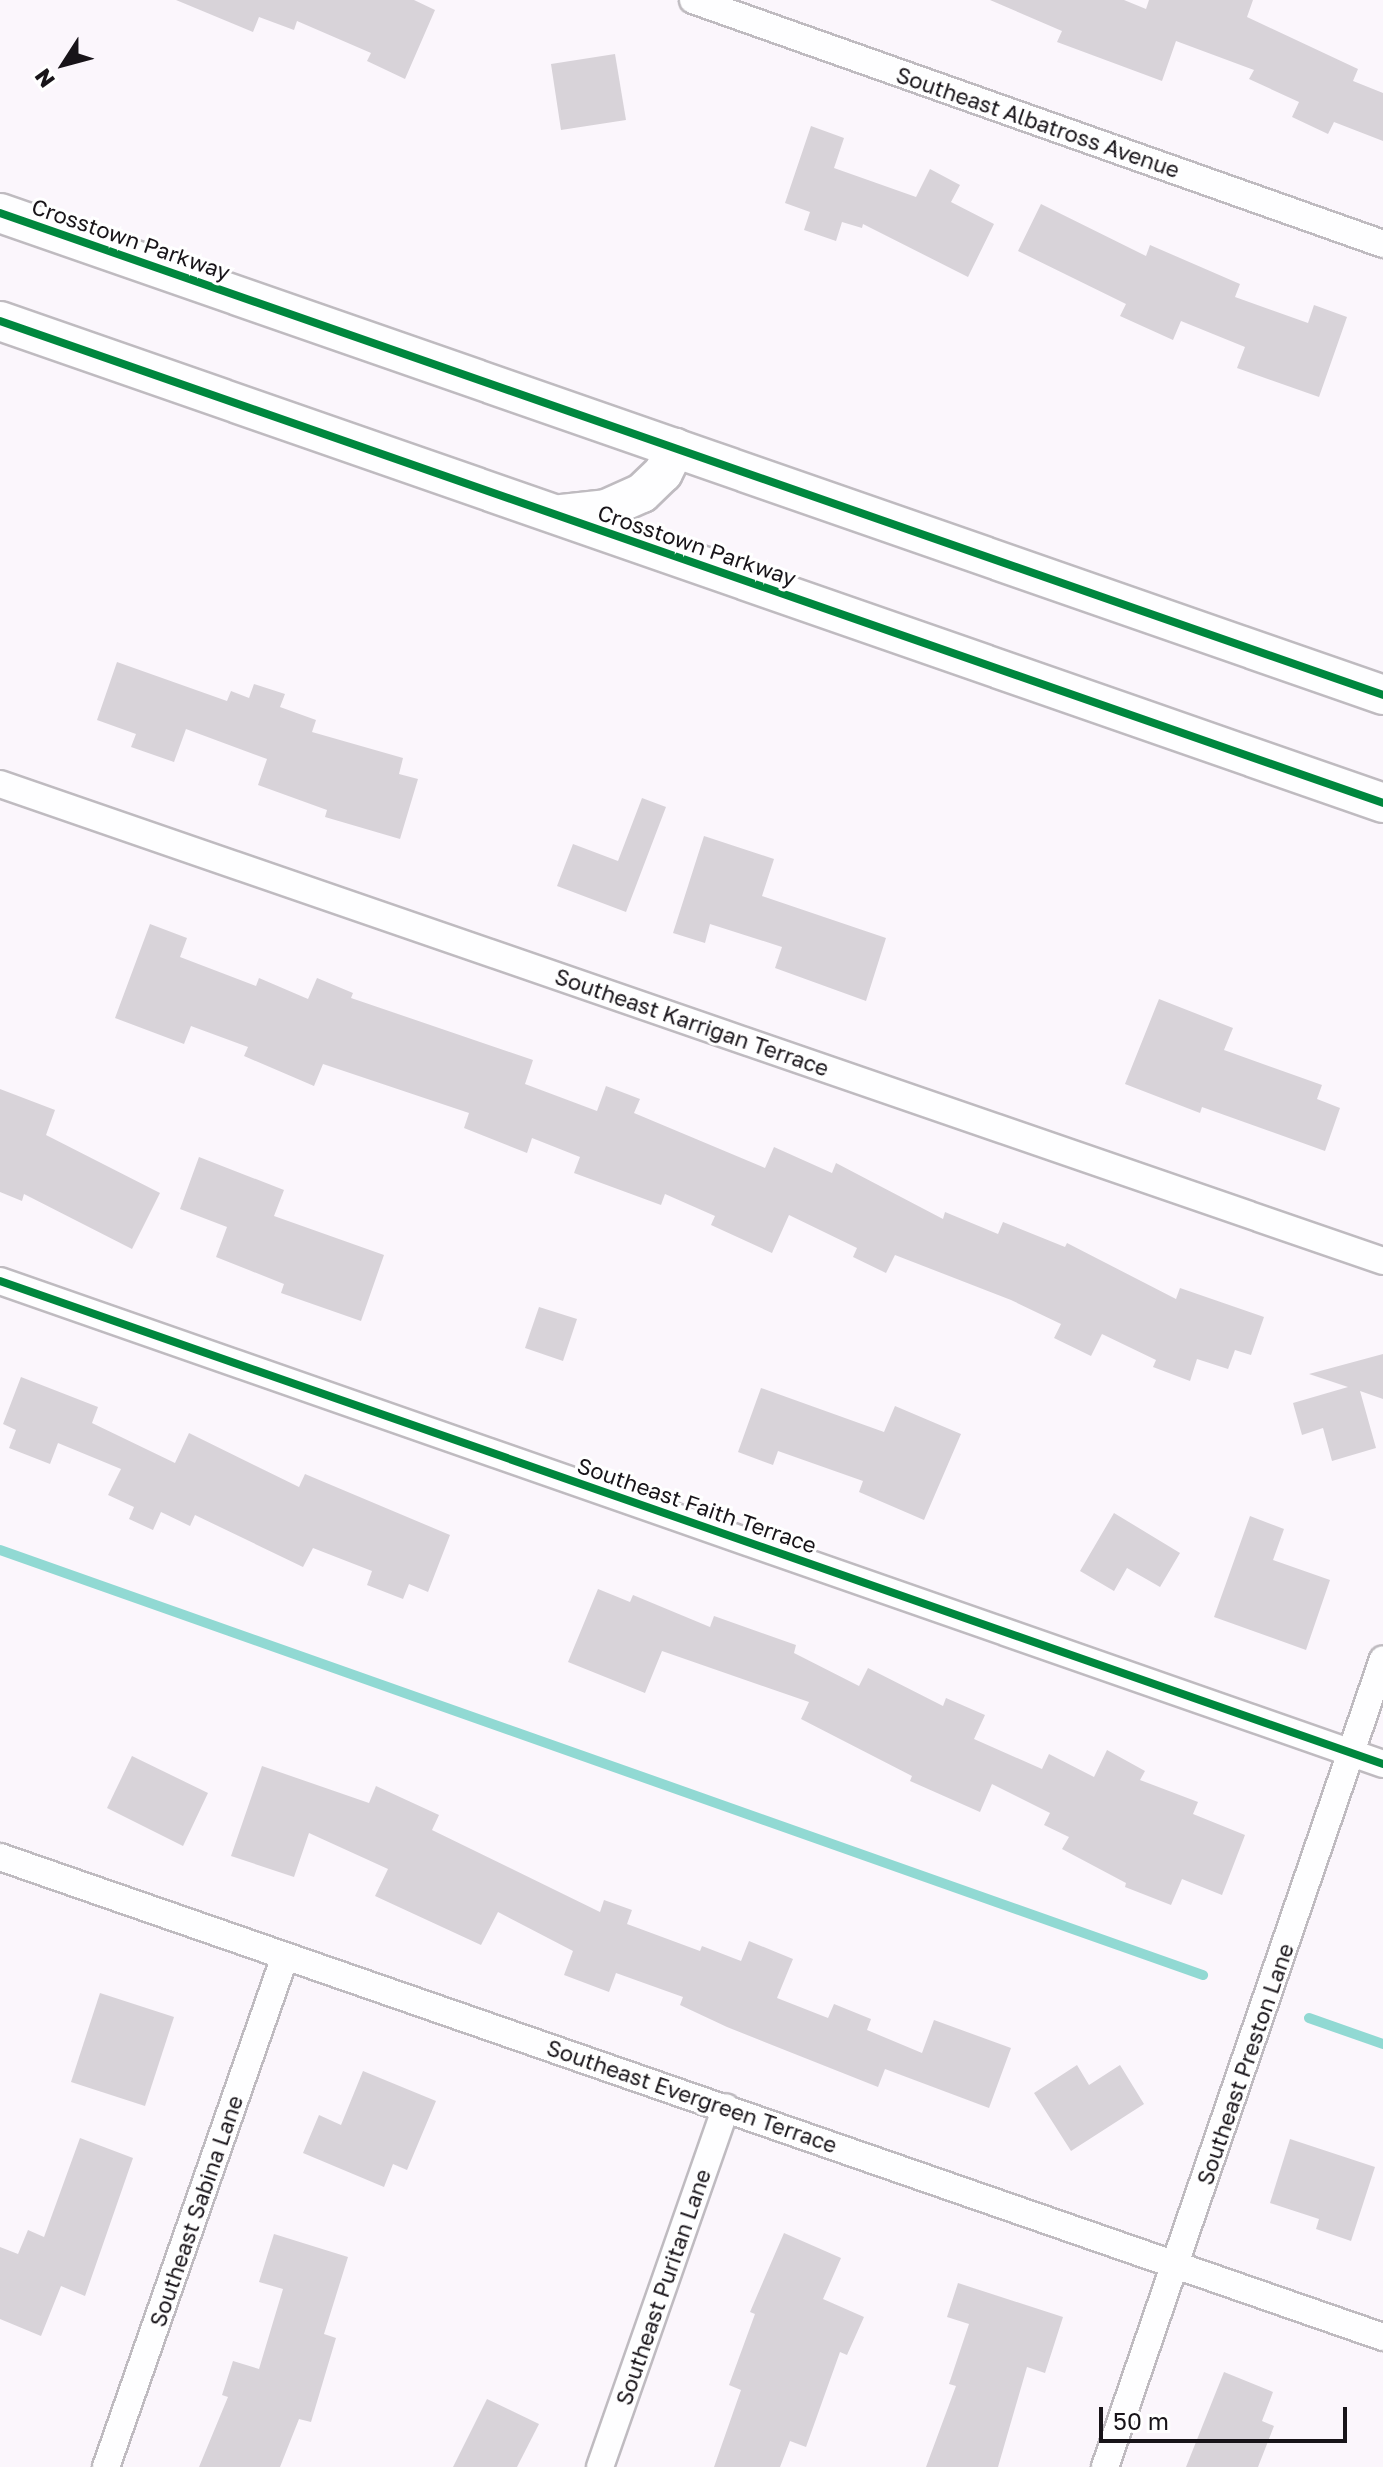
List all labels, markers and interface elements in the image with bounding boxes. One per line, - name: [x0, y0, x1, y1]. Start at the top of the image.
- north arrow: [24, 24, 104, 104]
- street label: Southeast Albatross Avenue: [893, 61, 1183, 183]
- text: N: [28, 64, 60, 93]
- street label: Crosstown Parkway: [28, 193, 234, 285]
- street label: Crosstown Parkway: [594, 499, 800, 591]
- street label: Southeast Karrigan Terrace: [552, 963, 832, 1081]
- street label: Southeast Faith Terrace: [574, 1452, 820, 1558]
- street label: Southeast Preston Lane: [1191, 1940, 1299, 2188]
- street label: Southeast Evergreen Terrace: [543, 2034, 841, 2158]
- street label: Southeast Sabina Lane: [144, 2092, 248, 2330]
- street label: Southeast Puritan Lane: [610, 2165, 716, 2409]
- scale bar: [1103, 2391, 1351, 2441]
- text: 50 m: [1113, 2406, 1169, 2435]

